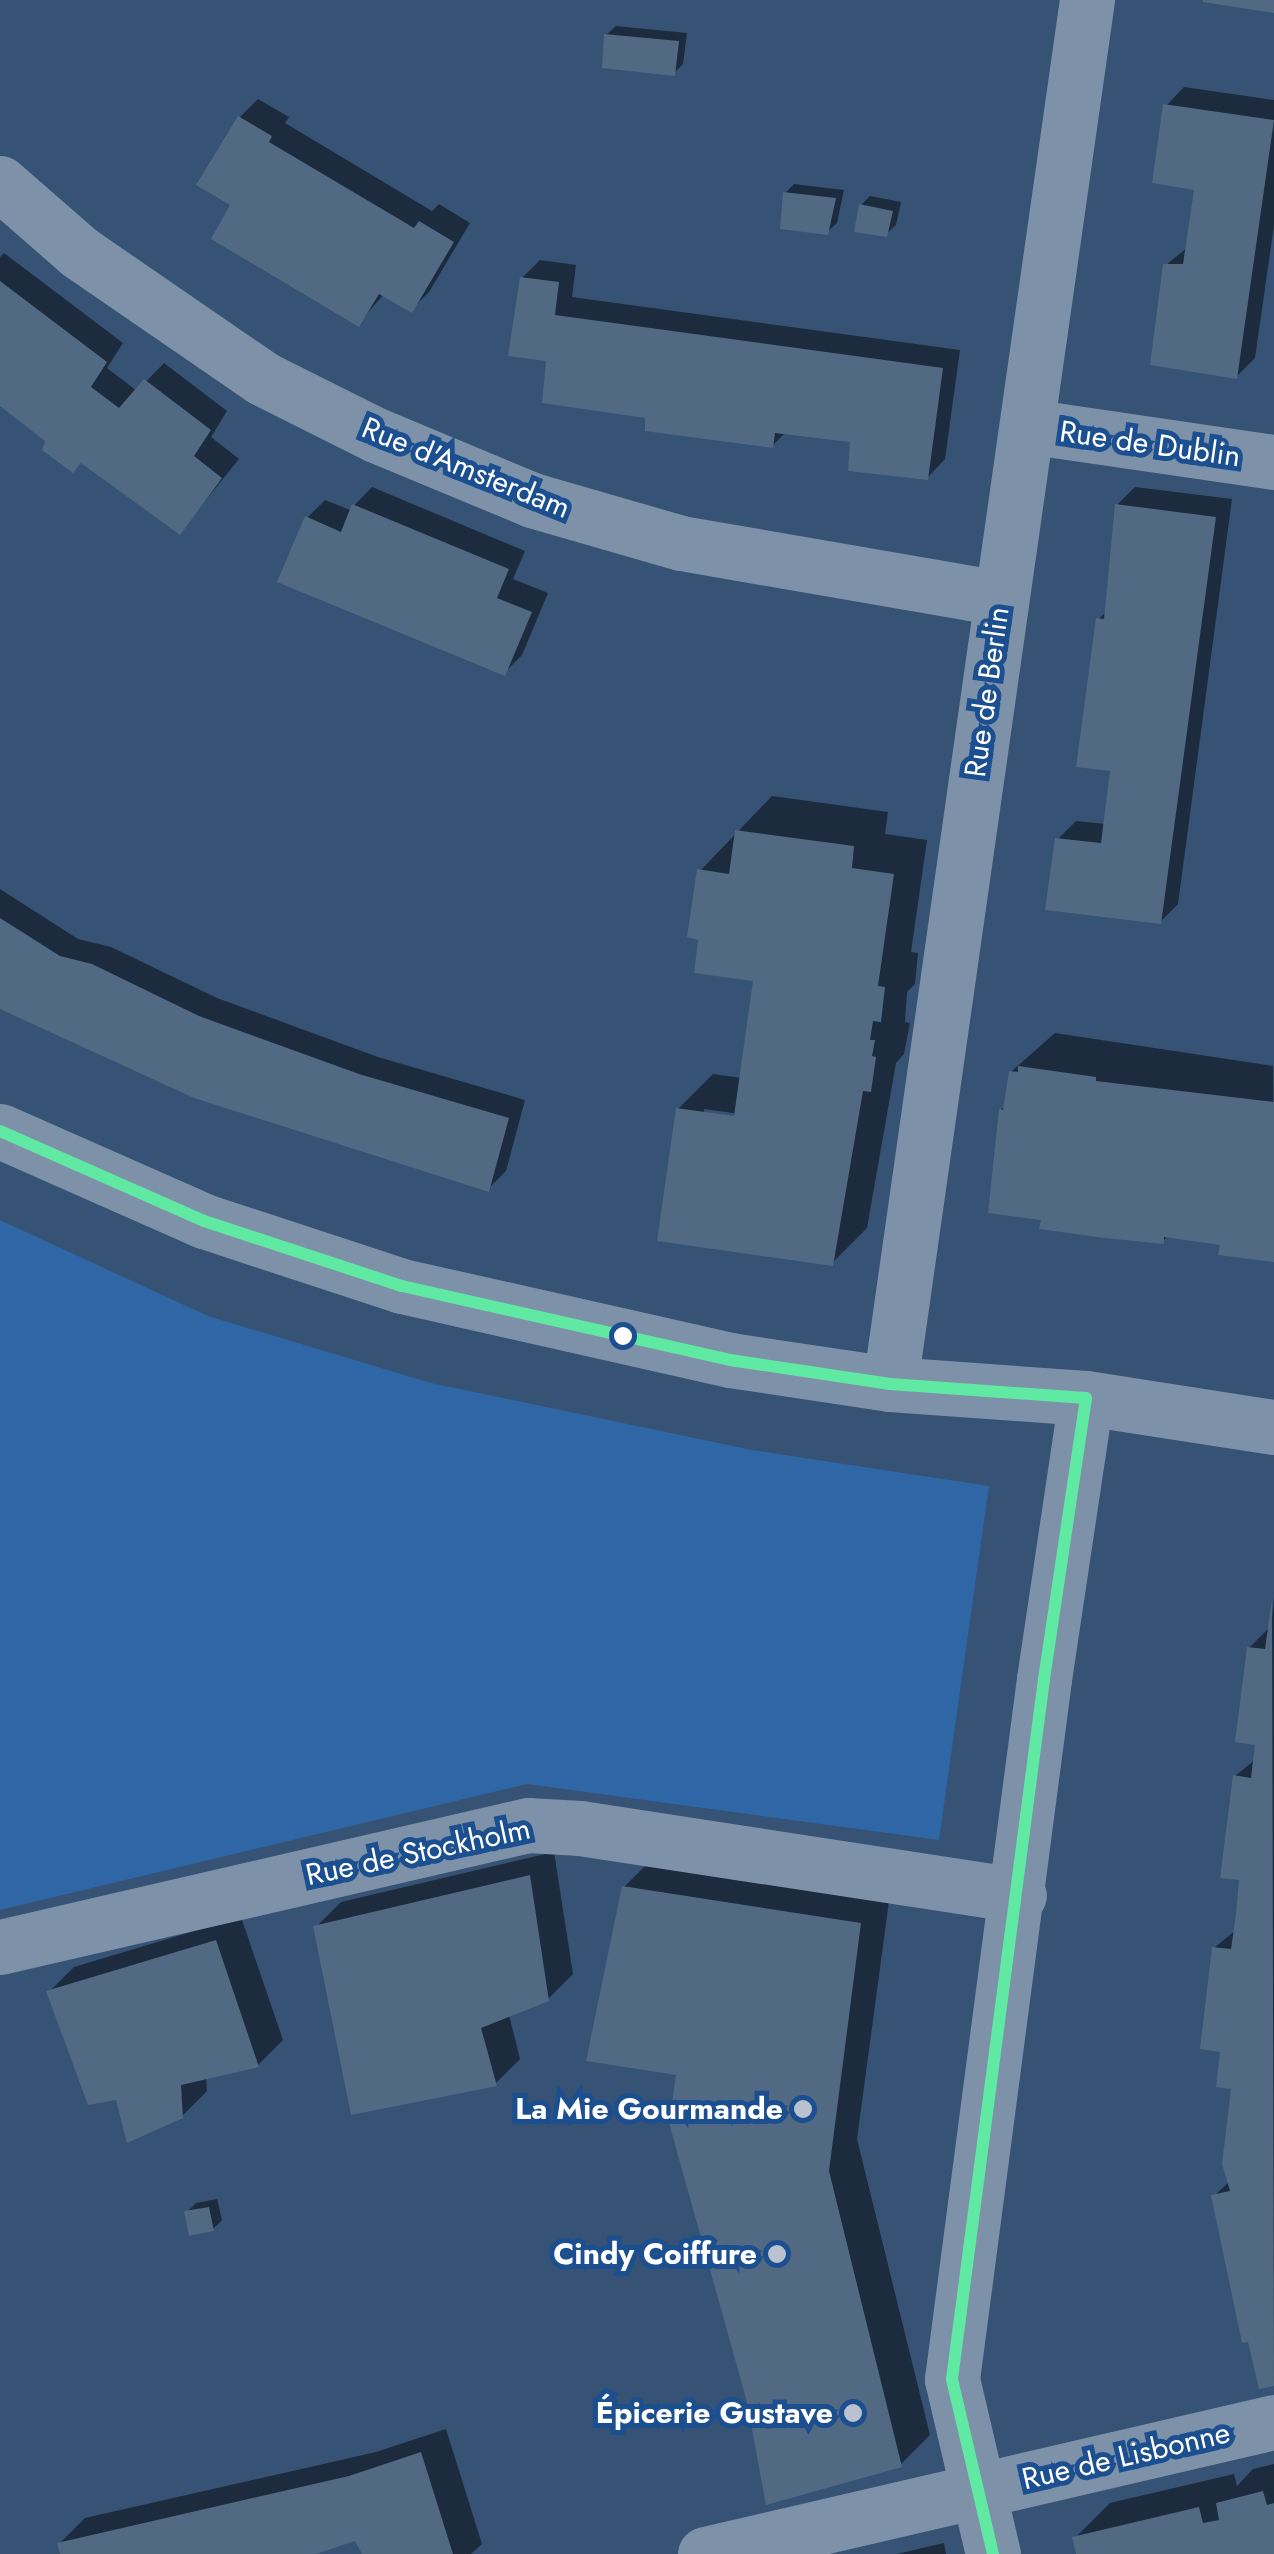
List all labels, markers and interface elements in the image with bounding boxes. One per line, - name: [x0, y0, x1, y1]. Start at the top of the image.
- street label: Rue d'Amsterdam: [357, 410, 575, 526]
- street label: Rue de Dublin: [1057, 413, 1243, 475]
- street label: Rue de Berlin: [957, 605, 1017, 779]
- unlabelled marker: [613, 1326, 633, 1346]
- street label: Rue de Stockholm: [302, 1811, 534, 1893]
- place label: La Mie Gourmande: [515, 2091, 783, 2127]
- marker: La Mie Gourmande: [792, 2098, 814, 2120]
- place label: Cindy Coiffure: [553, 2236, 757, 2272]
- marker: Cindy Coiffure: [766, 2243, 788, 2265]
- place label: Épicerie Gustave: [596, 2395, 833, 2431]
- marker: Épicerie Gustave: [842, 2402, 864, 2424]
- street label: Rue de Lisbonne: [1018, 2415, 1234, 2497]

